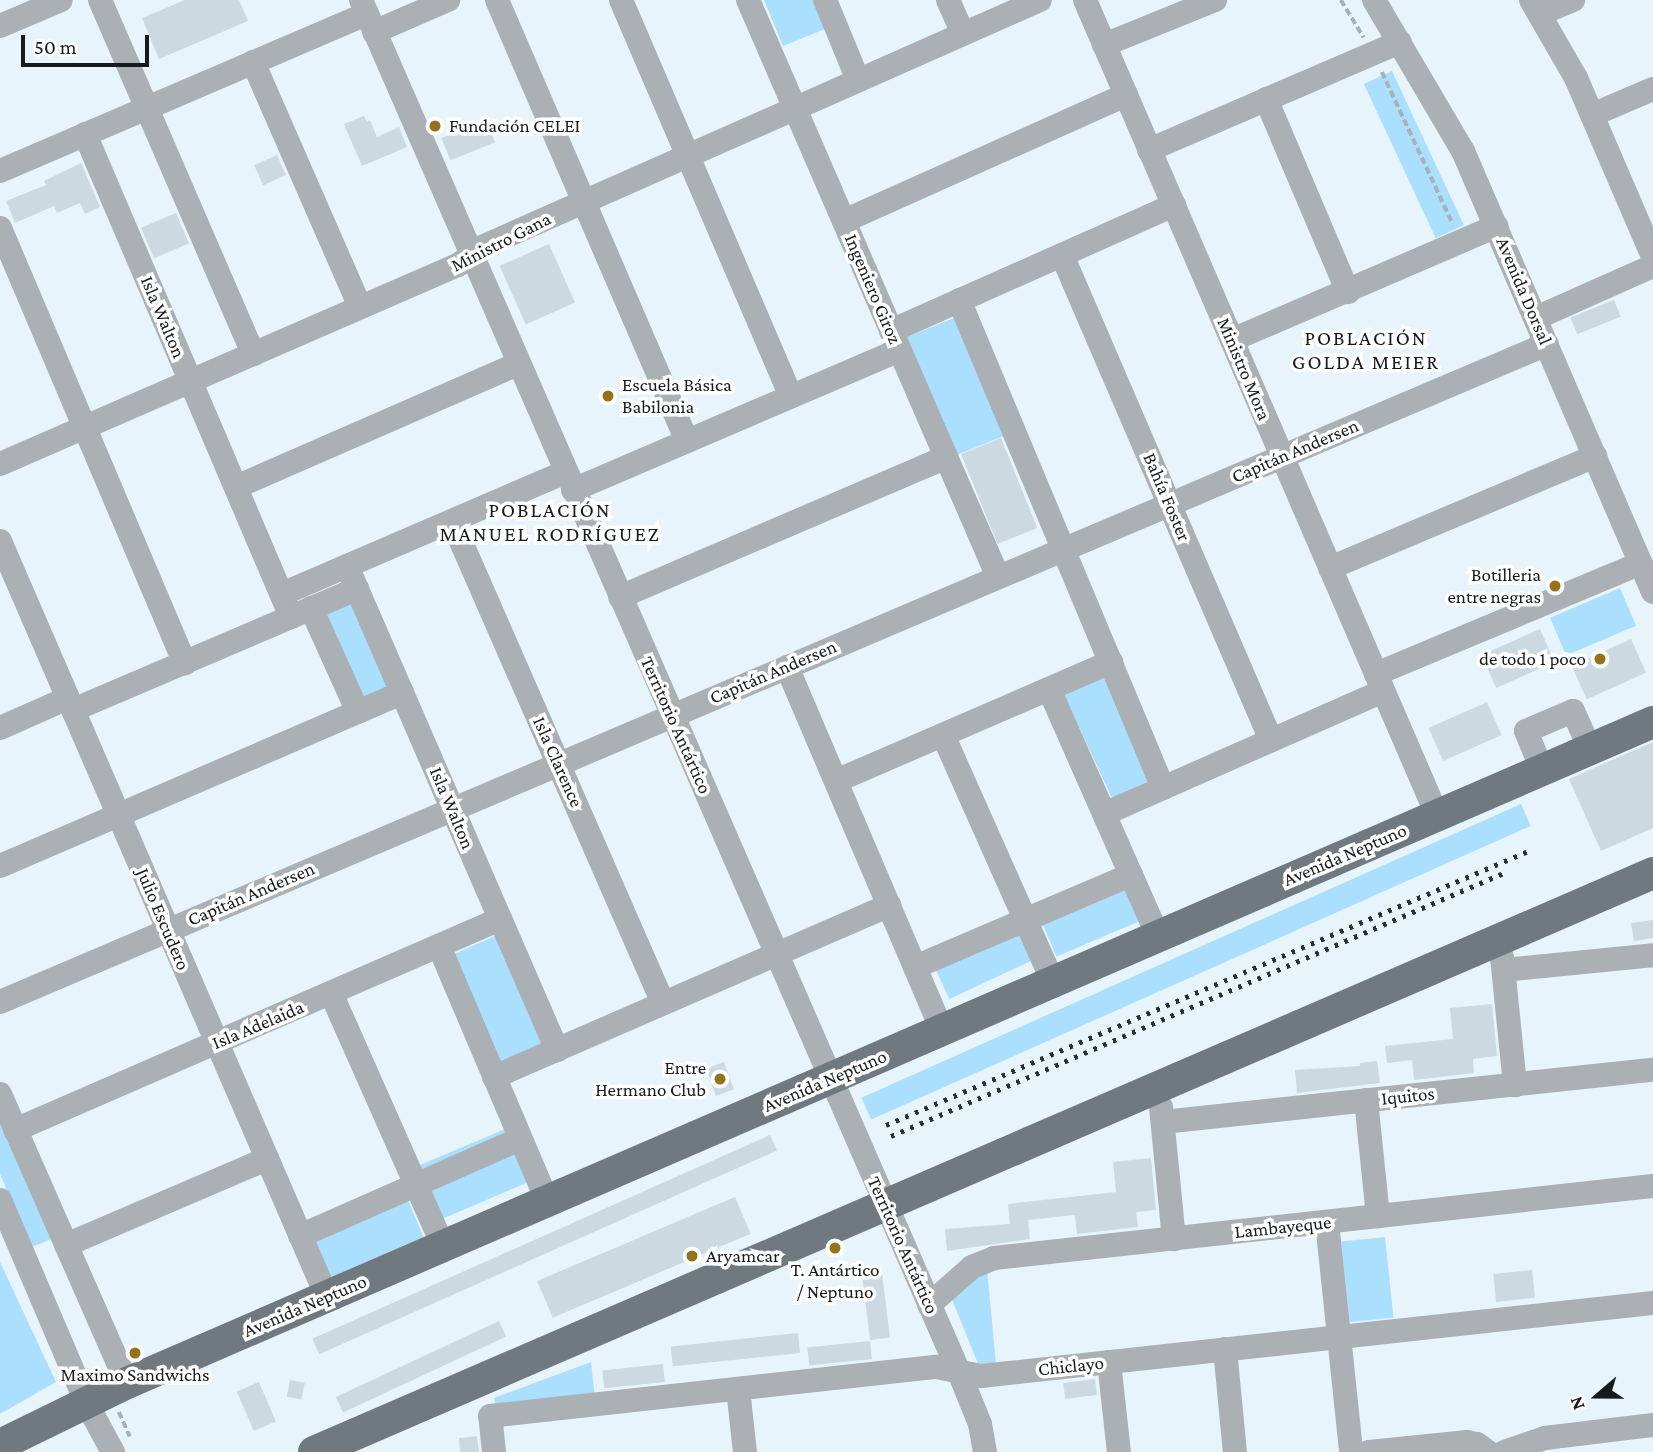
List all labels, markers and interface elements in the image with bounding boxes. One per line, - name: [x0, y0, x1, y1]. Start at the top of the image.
- scale bar: [24, 21, 152, 65]
- text: 50 m: [34, 35, 77, 59]
- place label: Fundación CELEI: [449, 115, 580, 137]
- marker: Fundación CELEI: [427, 118, 443, 134]
- street label: Ministro Gana: [447, 207, 555, 277]
- street label: Ingeniero Giroz: [840, 231, 906, 347]
- street label: Avenida Dorsal: [1491, 234, 1557, 348]
- street label: Isla Walton: [136, 273, 190, 361]
- street label: Ministro Mora: [1212, 314, 1276, 424]
- district label: POBLACIÓN GOLDA MEIER: [1293, 325, 1439, 375]
- place label: Escuela Básica Babilonia: [622, 374, 732, 418]
- marker: Escuela Básica Babilonia: [600, 388, 616, 404]
- street label: Capitán Andersen: [1228, 414, 1362, 488]
- street label: Bahía Foster: [1138, 449, 1196, 545]
- district label: POBLACIÓN MANUEL RODRÍGUEZ: [441, 497, 659, 547]
- place label: Botilleria entre negras: [1448, 564, 1541, 608]
- marker: Botilleria entre negras: [1547, 578, 1563, 594]
- street label: Capitán Andersen: [706, 635, 840, 709]
- place label: de todo 1 poco: [1479, 648, 1586, 670]
- marker: de todo 1 poco: [1592, 651, 1608, 667]
- street label: Territorio Antártico: [635, 653, 717, 797]
- street label: Isla Clarence: [528, 713, 588, 811]
- street label: Isla Walton: [425, 764, 479, 852]
- street label: Avenida Neptuno: [1280, 819, 1410, 891]
- street label: Capitán Andersen: [184, 857, 318, 931]
- street label: Julio Escudero: [131, 865, 195, 973]
- street label: Isla Adelaida: [209, 996, 307, 1054]
- street label: Avenida Neptuno: [760, 1045, 890, 1117]
- place label: Entre Hermano Club: [595, 1057, 706, 1101]
- marker: Entre Hermano Club: [712, 1071, 728, 1087]
- street label: Iquitos: [1380, 1082, 1436, 1110]
- street label: Territorio Antártico: [862, 1173, 944, 1317]
- street label: Lambayeque: [1234, 1211, 1332, 1243]
- marker: T. Antártico / Neptuno: [827, 1240, 843, 1256]
- place label: Aryamcar: [706, 1245, 780, 1267]
- marker: Aryamcar: [684, 1248, 700, 1264]
- place label: T. Antártico / Neptuno: [791, 1259, 879, 1303]
- street label: Avenida Neptuno: [240, 1270, 370, 1342]
- marker: Maximo Sandwichs: [127, 1345, 143, 1361]
- street label: Chiclayo: [1037, 1351, 1105, 1381]
- north arrow: [1562, 1361, 1632, 1431]
- place label: Maximo Sandwichs: [60, 1364, 210, 1386]
- text: N: [1565, 1394, 1589, 1413]

